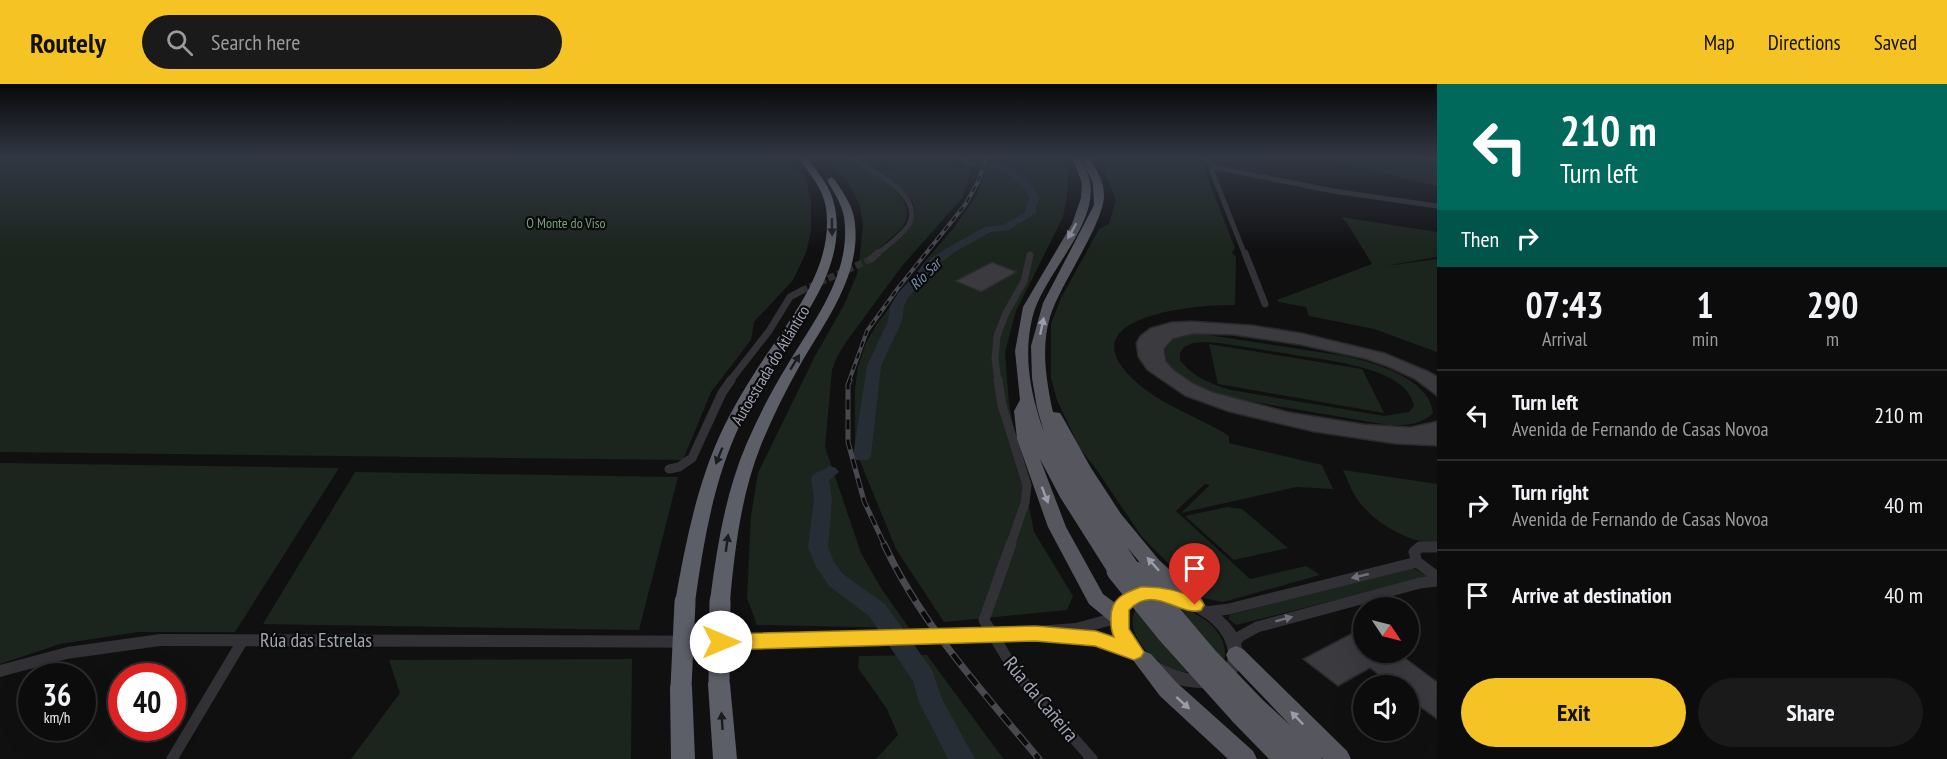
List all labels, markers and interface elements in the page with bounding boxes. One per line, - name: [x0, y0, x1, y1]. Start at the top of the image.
- search box: [142, 15, 562, 69]
- text: Routely: [30, 24, 106, 61]
- icon: search: [163, 26, 196, 59]
- text: Search here: [211, 28, 300, 56]
- text: Map: [1704, 29, 1735, 56]
- text: Directions: [1768, 29, 1841, 56]
- text: Saved: [1874, 29, 1917, 56]
- text: 210 m: [1560, 103, 1657, 158]
- icon: left: [1461, 108, 1539, 186]
- text: Turn left: [1560, 156, 1638, 190]
- park label: O Monte do Viso: [526, 214, 606, 232]
- one-way arrow: [827, 218, 836, 237]
- one-way arrow: [1067, 222, 1077, 239]
- icon: right: [1511, 222, 1544, 255]
- text: Then: [1461, 225, 1499, 253]
- water label: Río Sar: [905, 253, 946, 294]
- text: 07:43: [1526, 281, 1603, 328]
- text: 1: [1696, 281, 1714, 328]
- text: 290: [1807, 281, 1858, 328]
- street label: Autoestrada do Atlántico: [727, 302, 814, 428]
- one-way arrow: [1037, 317, 1047, 335]
- text: Arrival: [1542, 326, 1587, 352]
- text: min: [1692, 326, 1718, 352]
- text: m: [1826, 326, 1839, 352]
- one-way arrow: [790, 354, 801, 370]
- text: Turn left: [1512, 388, 1578, 416]
- icon: left: [1461, 399, 1494, 432]
- text: 210 m: [1874, 401, 1923, 429]
- text: Avenida de Fernando de Casas Novoa: [1512, 416, 1769, 442]
- one-way arrow: [714, 447, 724, 465]
- text: Turn right: [1512, 478, 1589, 506]
- one-way arrow: [1041, 486, 1050, 504]
- icon: right: [1461, 489, 1494, 522]
- text: 40 m: [1884, 491, 1923, 519]
- text: Avenida de Fernando de Casas Novoa: [1512, 506, 1769, 532]
- one-way arrow: [723, 534, 732, 553]
- pin: [1169, 543, 1220, 605]
- icon: arrive: [1178, 552, 1211, 585]
- one-way arrow: [1146, 557, 1160, 572]
- one-way arrow: [1351, 572, 1370, 582]
- icon: arrive: [1461, 579, 1494, 612]
- text: Arrive at destination: [1512, 581, 1672, 609]
- text: 40 m: [1884, 581, 1923, 609]
- north arrow: [1353, 597, 1419, 663]
- map controls: [1353, 597, 1419, 741]
- position arrow: [689, 610, 753, 674]
- one-way arrow: [1275, 614, 1293, 623]
- street label: Rúa das Estrelas: [260, 627, 372, 653]
- street label: Rúa da Cañeira: [998, 651, 1084, 747]
- speed limit sign: 40: [108, 663, 186, 741]
- text: 36: [43, 675, 71, 714]
- button: sound: [1353, 675, 1419, 741]
- button: Exit: [1461, 678, 1686, 747]
- button: Share: [1698, 678, 1923, 747]
- one-way arrow: [1176, 695, 1190, 709]
- text: km/h: [44, 708, 70, 727]
- one-way arrow: [1291, 711, 1305, 725]
- one-way arrow: [717, 712, 727, 731]

